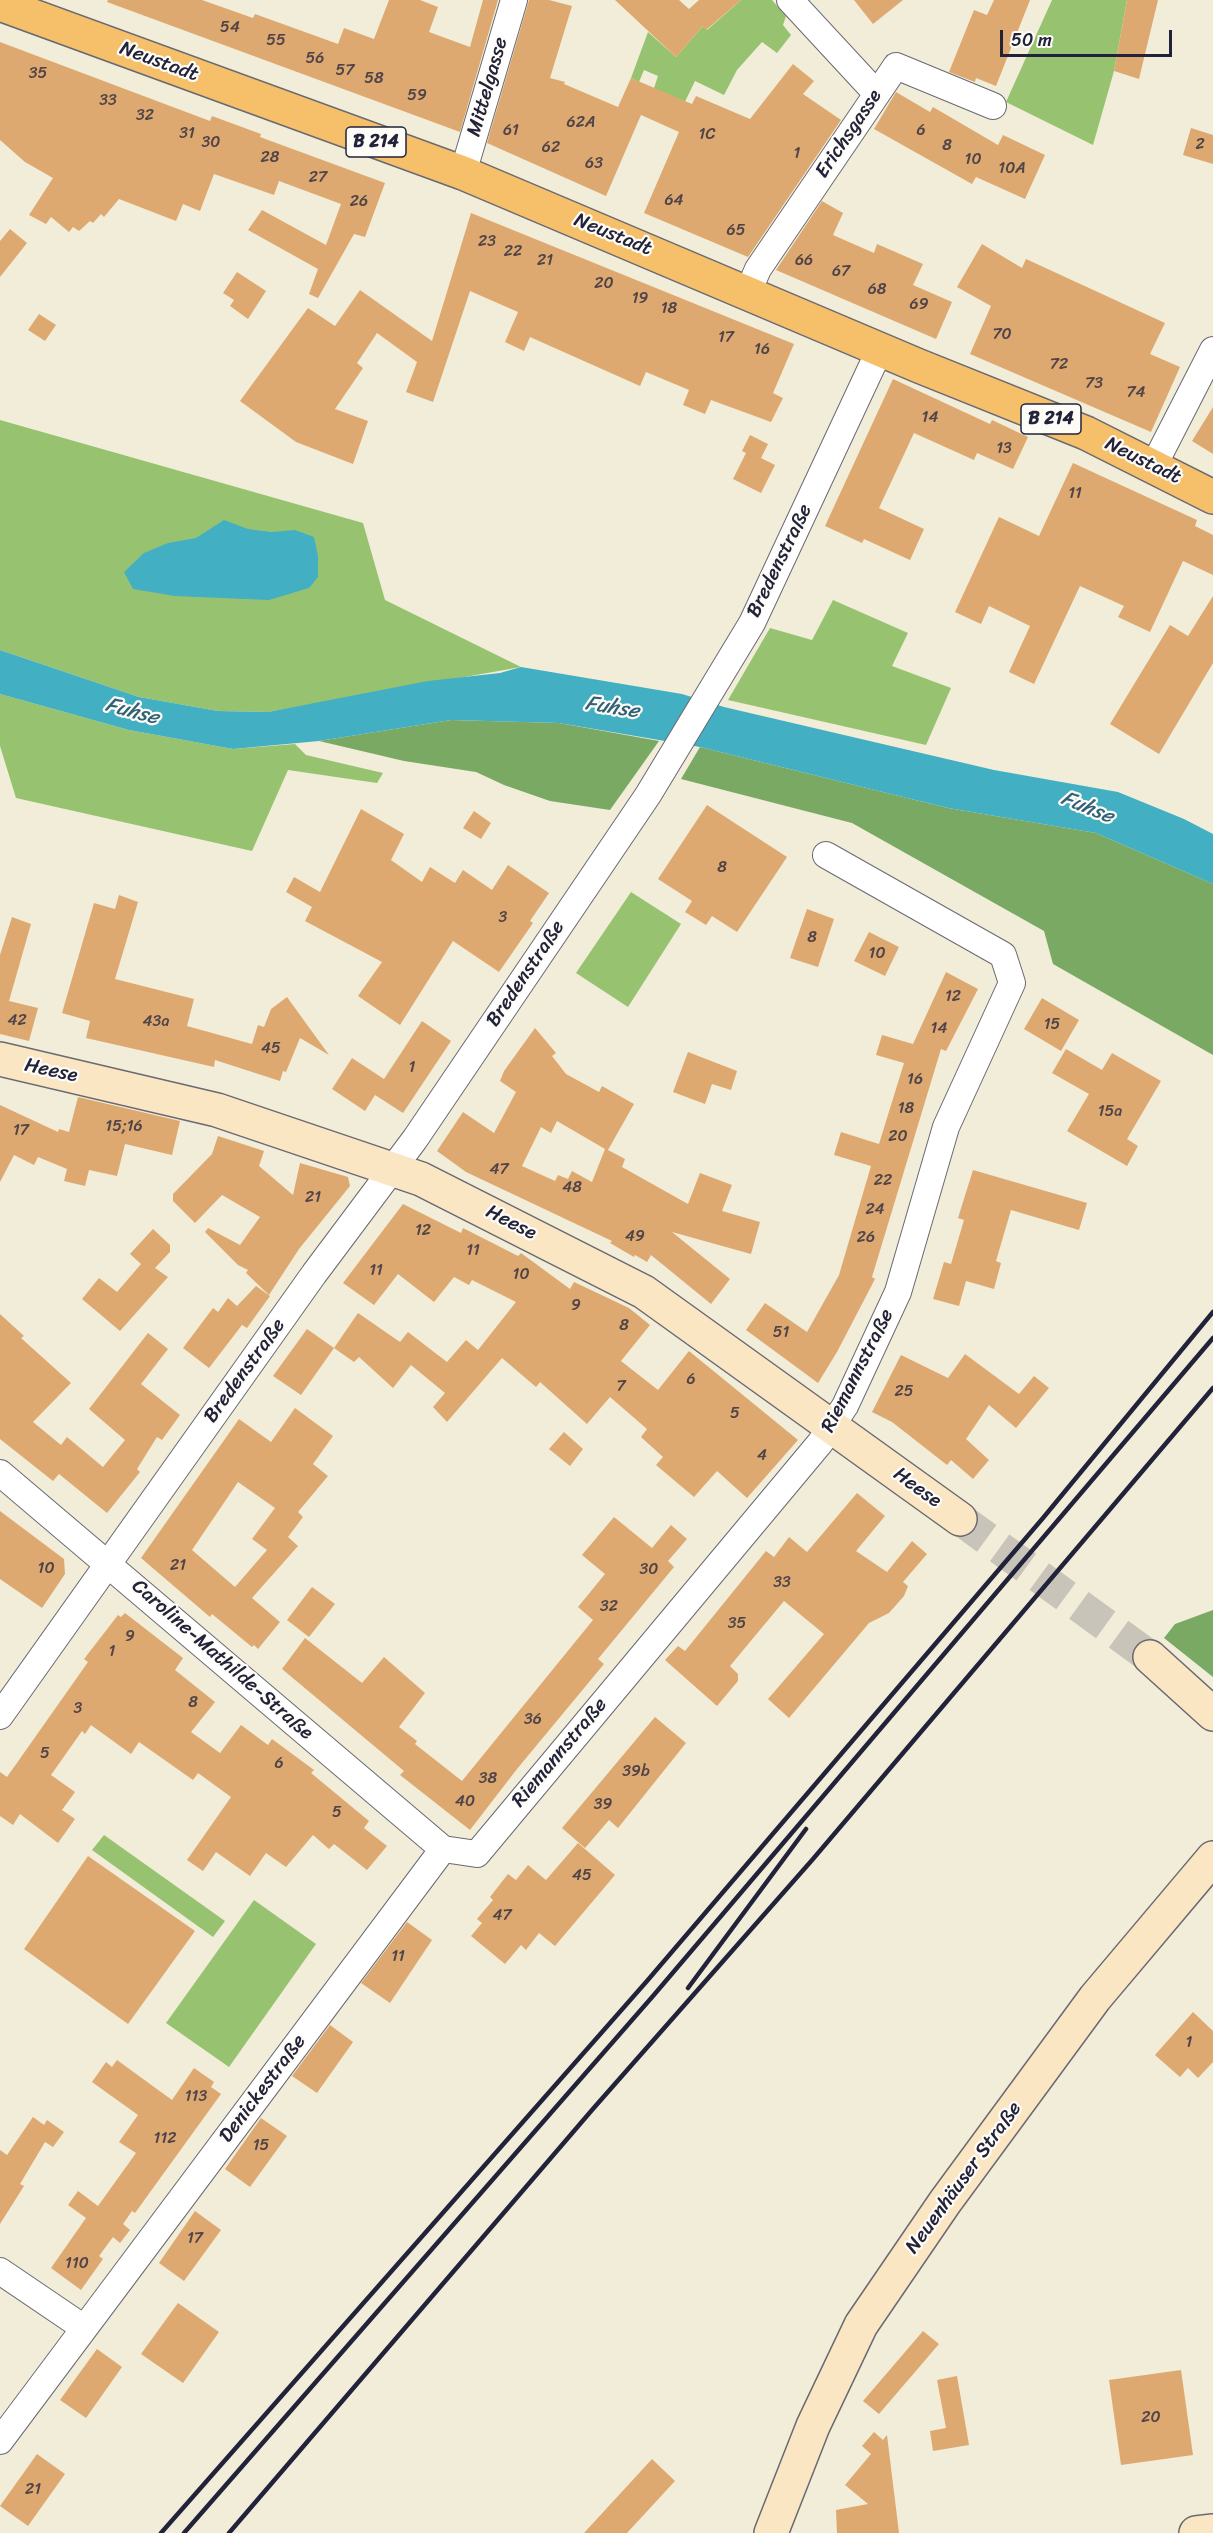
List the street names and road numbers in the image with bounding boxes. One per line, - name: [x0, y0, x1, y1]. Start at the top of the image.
- street label: Mittelgasse: [462, 35, 514, 139]
- street label: Neustadt: [116, 37, 202, 87]
- street label: Erichsgasse: [811, 85, 887, 183]
- road number: B 214: [346, 127, 406, 157]
- street label: Neustadt: [570, 208, 656, 262]
- road number: B 214: [1021, 404, 1081, 434]
- street label: Neustadt: [1101, 432, 1185, 490]
- street label: Bredenstraße: [742, 500, 818, 622]
- street label: Bredenstraße: [482, 916, 570, 1032]
- street label: Heese: [22, 1054, 80, 1088]
- street label: Heese: [482, 1200, 540, 1246]
- street label: Riemannstraße: [817, 1305, 899, 1437]
- street label: Bredenstraße: [199, 1314, 291, 1428]
- street label: Heese: [888, 1463, 946, 1513]
- street label: Caroline-Mathilde-Straße: [126, 1575, 318, 1745]
- street label: Riemannstraße: [507, 1693, 613, 1813]
- street label: Denickestraße: [215, 2030, 311, 2148]
- street label: Neuenhäuser Straße: [901, 2097, 1027, 2259]

